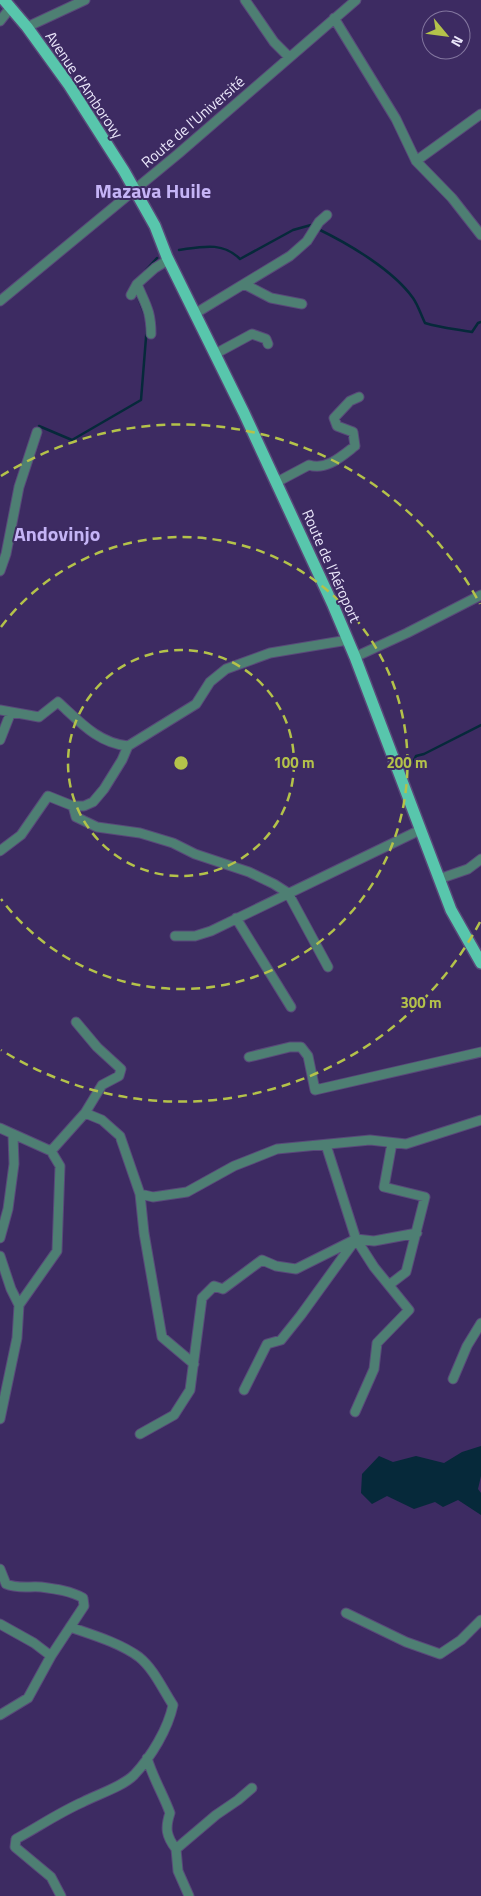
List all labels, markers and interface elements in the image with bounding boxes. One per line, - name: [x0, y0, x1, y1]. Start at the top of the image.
- north arrow: [421, 10, 471, 60]
- street label: Avenue d'Amborovy: [40, 26, 129, 143]
- text: N: [446, 32, 469, 51]
- street label: Route de l'Université: [136, 70, 249, 173]
- district label: Mazava Huile: [95, 175, 211, 206]
- street label: Route de l'Aéroport: [296, 506, 367, 627]
- district label: Andovinjo: [14, 518, 100, 549]
- text: 100 m: [273, 751, 315, 774]
- text: 200 m: [386, 751, 428, 774]
- centre of rings: [172, 754, 190, 772]
- text: 300 m: [400, 991, 442, 1014]

